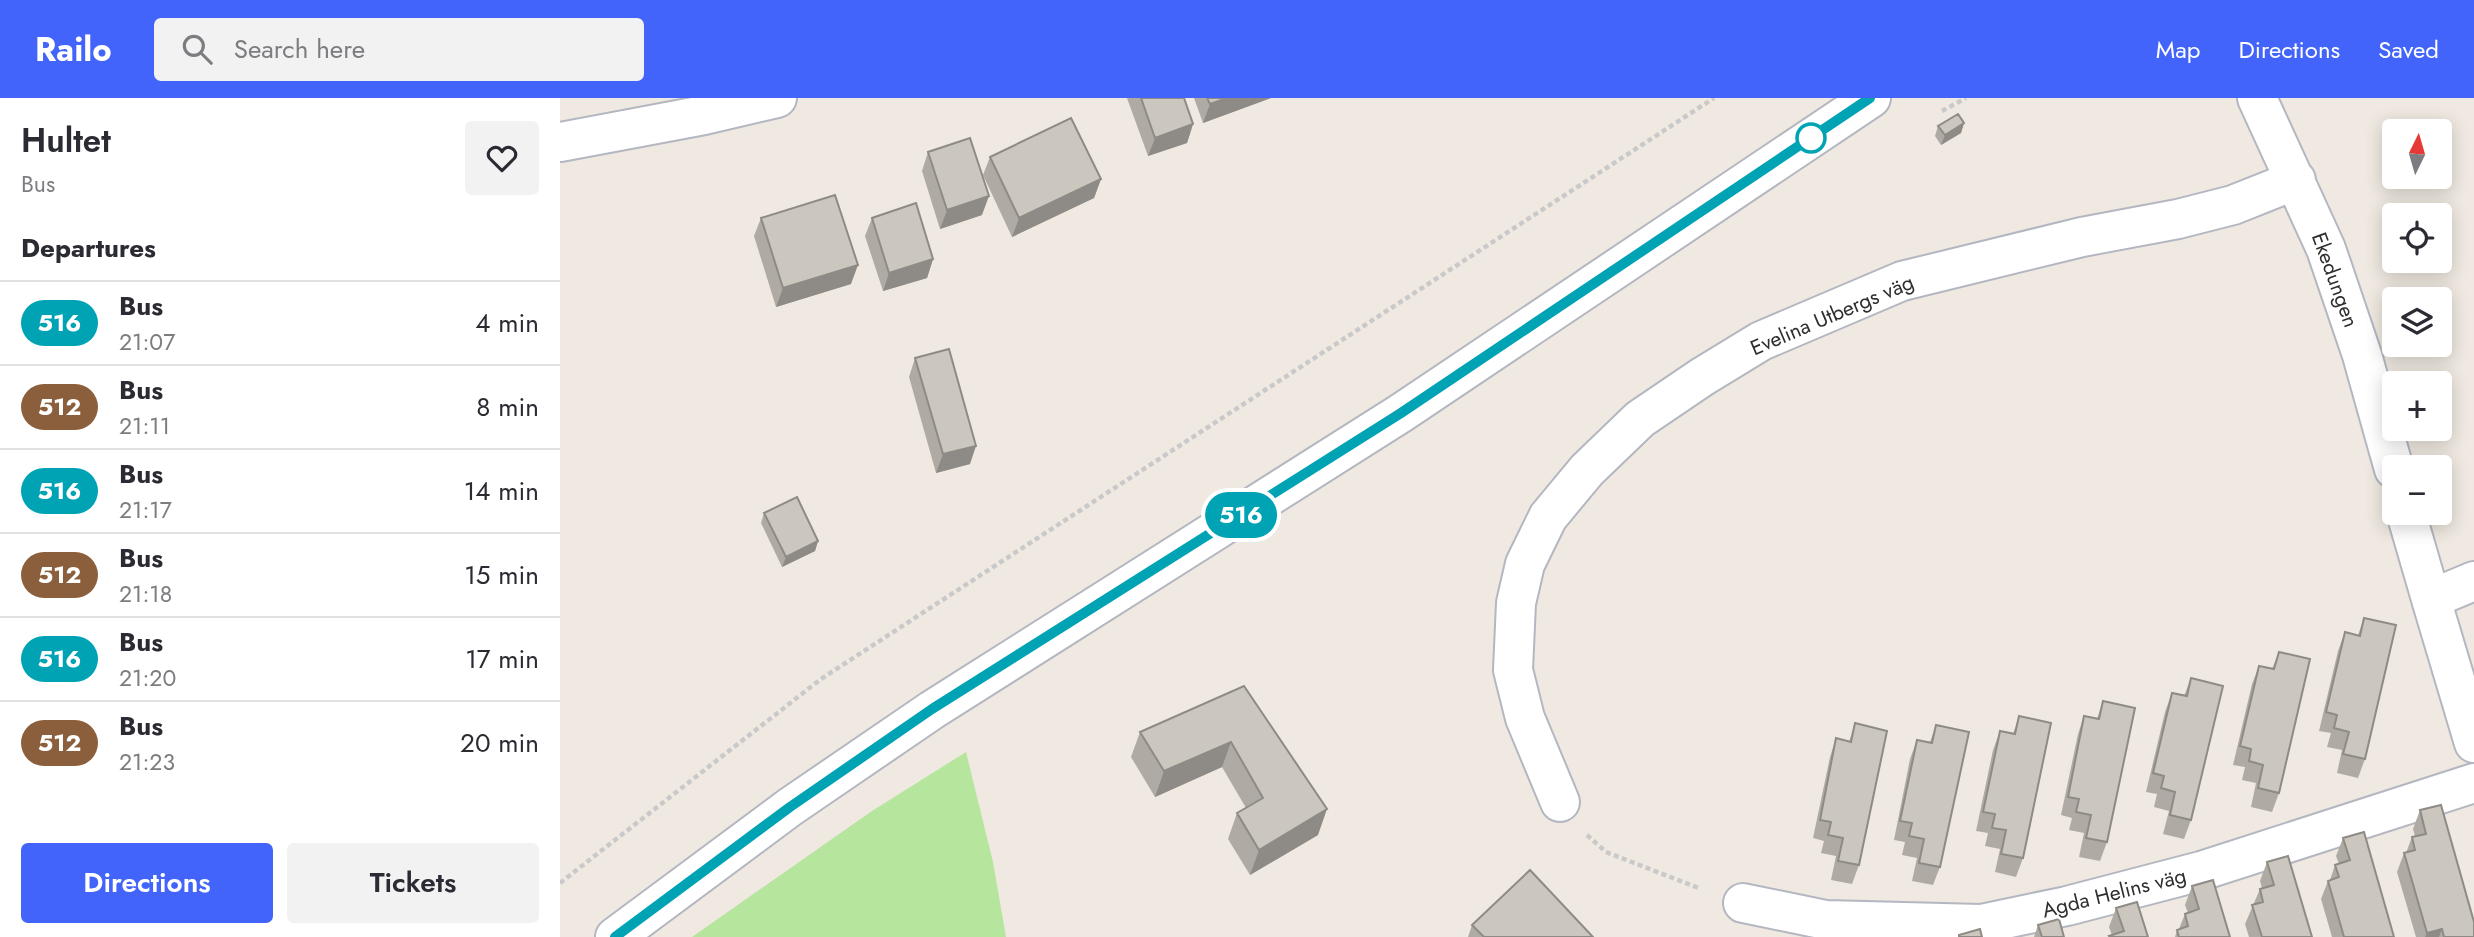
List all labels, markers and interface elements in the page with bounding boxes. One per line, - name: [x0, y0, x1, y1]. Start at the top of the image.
- search box: [154, 18, 644, 81]
- text: Railo: [35, 26, 112, 73]
- icon: search: [178, 30, 216, 68]
- text: Search here: [234, 30, 365, 68]
- text: Map: [2156, 32, 2201, 67]
- text: Directions: [2239, 32, 2340, 67]
- text: Saved: [2378, 32, 2439, 67]
- text: Hultet: [21, 117, 111, 164]
- north arrow: [2382, 119, 2452, 189]
- map controls: [2382, 119, 2452, 525]
- button: heart: [465, 121, 539, 195]
- unlabelled marker: [1796, 123, 1826, 153]
- text: Bus: [21, 167, 55, 201]
- button: locate: [2382, 203, 2452, 273]
- street label: Ekedungen: [2304, 228, 2366, 332]
- text: Departures: [21, 229, 156, 267]
- street label: Evelina Utbergs väg: [1746, 267, 1918, 363]
- text: Bus: [119, 287, 163, 325]
- button: layers: [2382, 287, 2452, 357]
- text: 4 min: [475, 304, 539, 342]
- text: 516: [38, 305, 81, 340]
- text: 21:07: [119, 325, 175, 359]
- text: Bus: [119, 371, 163, 409]
- button: +: [2382, 371, 2452, 441]
- text: 8 min: [476, 388, 539, 426]
- text: 512: [38, 389, 81, 424]
- text: 21:11: [119, 409, 170, 443]
- text: Bus: [119, 455, 163, 493]
- button: −: [2382, 455, 2452, 525]
- text: 14 min: [464, 472, 539, 510]
- text: 516: [38, 473, 81, 508]
- line badge: 516: [1201, 492, 1281, 538]
- text: 21:17: [119, 493, 172, 527]
- text: 516: [1219, 497, 1263, 532]
- text: Bus: [119, 539, 163, 577]
- text: 15 min: [464, 556, 539, 594]
- text: 512: [38, 557, 81, 592]
- text: 21:18: [119, 577, 172, 611]
- text: Bus: [119, 623, 163, 661]
- text: 17 min: [465, 640, 539, 678]
- text: 516: [38, 641, 81, 676]
- text: 21:20: [119, 661, 176, 695]
- text: Bus: [119, 707, 163, 745]
- text: 20 min: [460, 724, 539, 762]
- text: 512: [38, 725, 81, 760]
- text: 21:23: [119, 745, 175, 779]
- button: Directions: [21, 843, 273, 923]
- button: Tickets: [287, 843, 539, 923]
- street label: Agda Helins väg: [2039, 861, 2189, 925]

